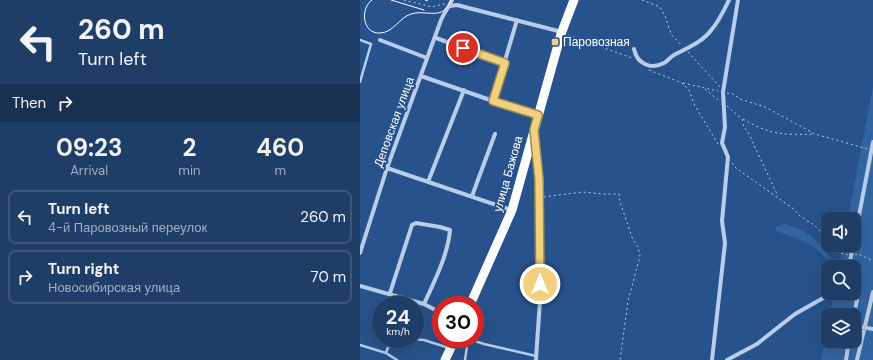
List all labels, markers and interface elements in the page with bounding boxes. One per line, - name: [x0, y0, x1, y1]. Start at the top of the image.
- text: 260 m: [78, 11, 165, 48]
- icon: left: [12, 16, 64, 68]
- pin: [446, 31, 480, 65]
- place label: Паровозная: [563, 34, 630, 50]
- icon: arrive: [452, 37, 474, 59]
- marker: Паровозная: [550, 37, 560, 47]
- text: Turn left: [78, 47, 147, 71]
- street label: Деповская улица: [370, 74, 418, 169]
- icon: right: [54, 92, 76, 114]
- text: Then: [12, 93, 46, 113]
- text: 09:23: [56, 132, 122, 163]
- text: 2: [182, 132, 196, 163]
- text: 460: [256, 132, 304, 163]
- street label: улица Бажова: [490, 134, 527, 214]
- text: Arrival: [70, 162, 108, 179]
- text: min: [178, 162, 200, 179]
- text: m: [274, 162, 286, 179]
- text: Turn left: [48, 199, 109, 219]
- icon: left: [14, 206, 36, 228]
- text: 260 m: [300, 207, 346, 227]
- map controls: [821, 212, 861, 348]
- button: sound: [821, 212, 861, 252]
- text: 4-й Паровозный переулок: [48, 219, 207, 236]
- text: Turn right: [48, 259, 119, 279]
- button: search: [821, 260, 861, 300]
- position arrow: [519, 263, 561, 305]
- icon: right: [14, 266, 36, 288]
- text: 70 m: [311, 267, 346, 287]
- text: Новосибирская улица: [48, 279, 180, 296]
- speed limit sign: 30: [432, 296, 484, 348]
- text: 24: [386, 304, 410, 330]
- button: layers: [821, 308, 861, 348]
- text: km/h: [386, 325, 410, 338]

